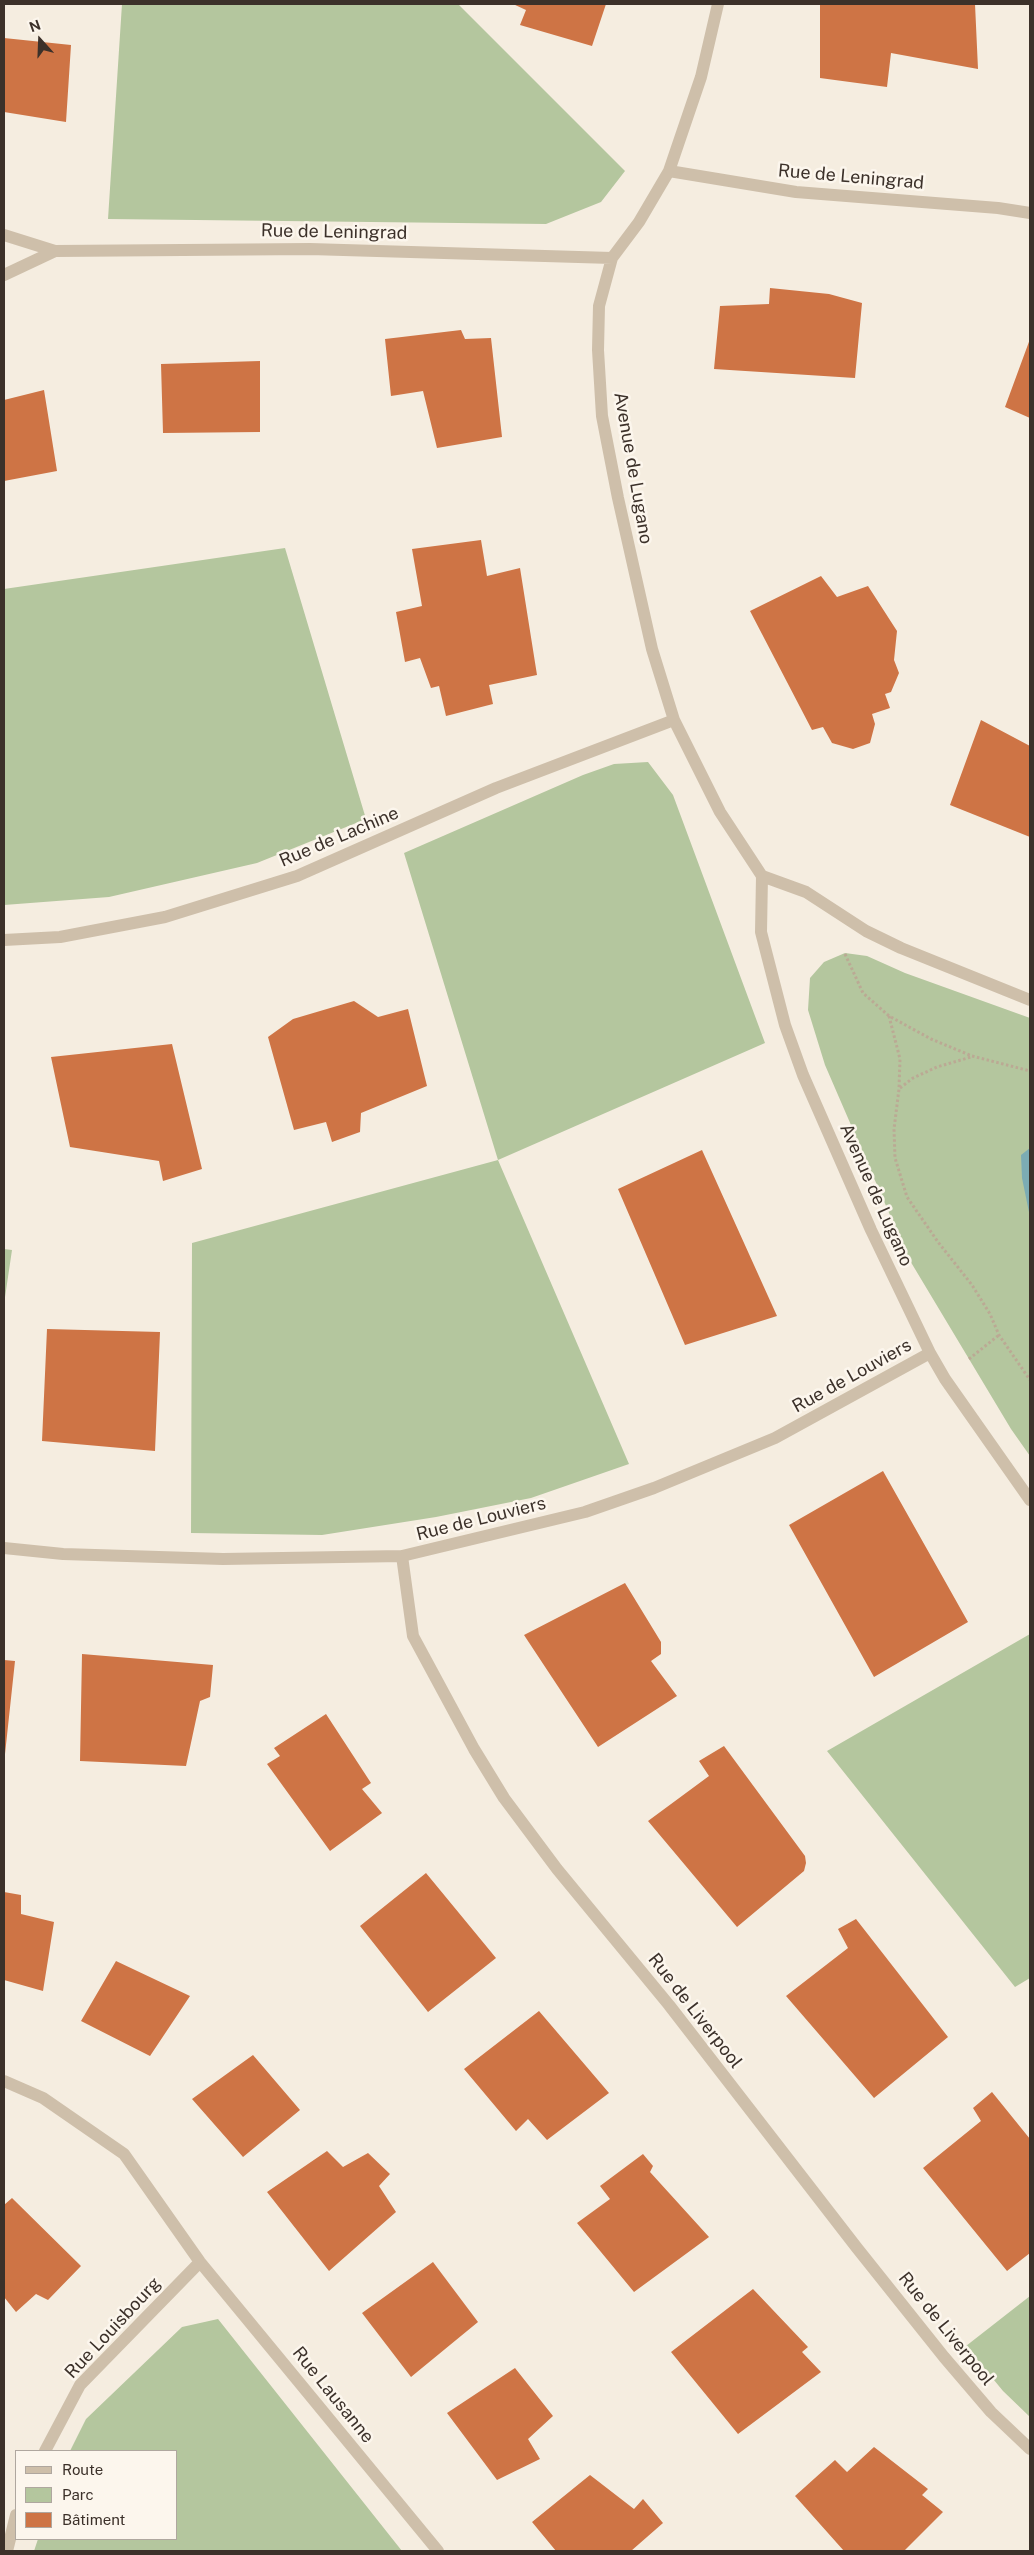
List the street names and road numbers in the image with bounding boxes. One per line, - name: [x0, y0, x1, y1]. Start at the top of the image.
- street label: Rue de Leningrad: [777, 160, 925, 194]
- street label: Rue de Leningrad: [261, 220, 407, 244]
- street label: Avenue de Lugano: [609, 390, 657, 546]
- street label: Rue de Lachine: [276, 802, 402, 872]
- street label: Avenue de Lugano: [835, 1120, 917, 1270]
- street label: Rue de Louviers: [789, 1334, 915, 1418]
- street label: Rue de Louviers: [414, 1492, 548, 1546]
- street label: Rue de Liverpool: [643, 1949, 747, 2073]
- street label: Rue de Liverpool: [894, 2268, 998, 2390]
- street label: Rue Louisbourg: [61, 2273, 165, 2383]
- street label: Rue Lausanne: [288, 2343, 378, 2447]

